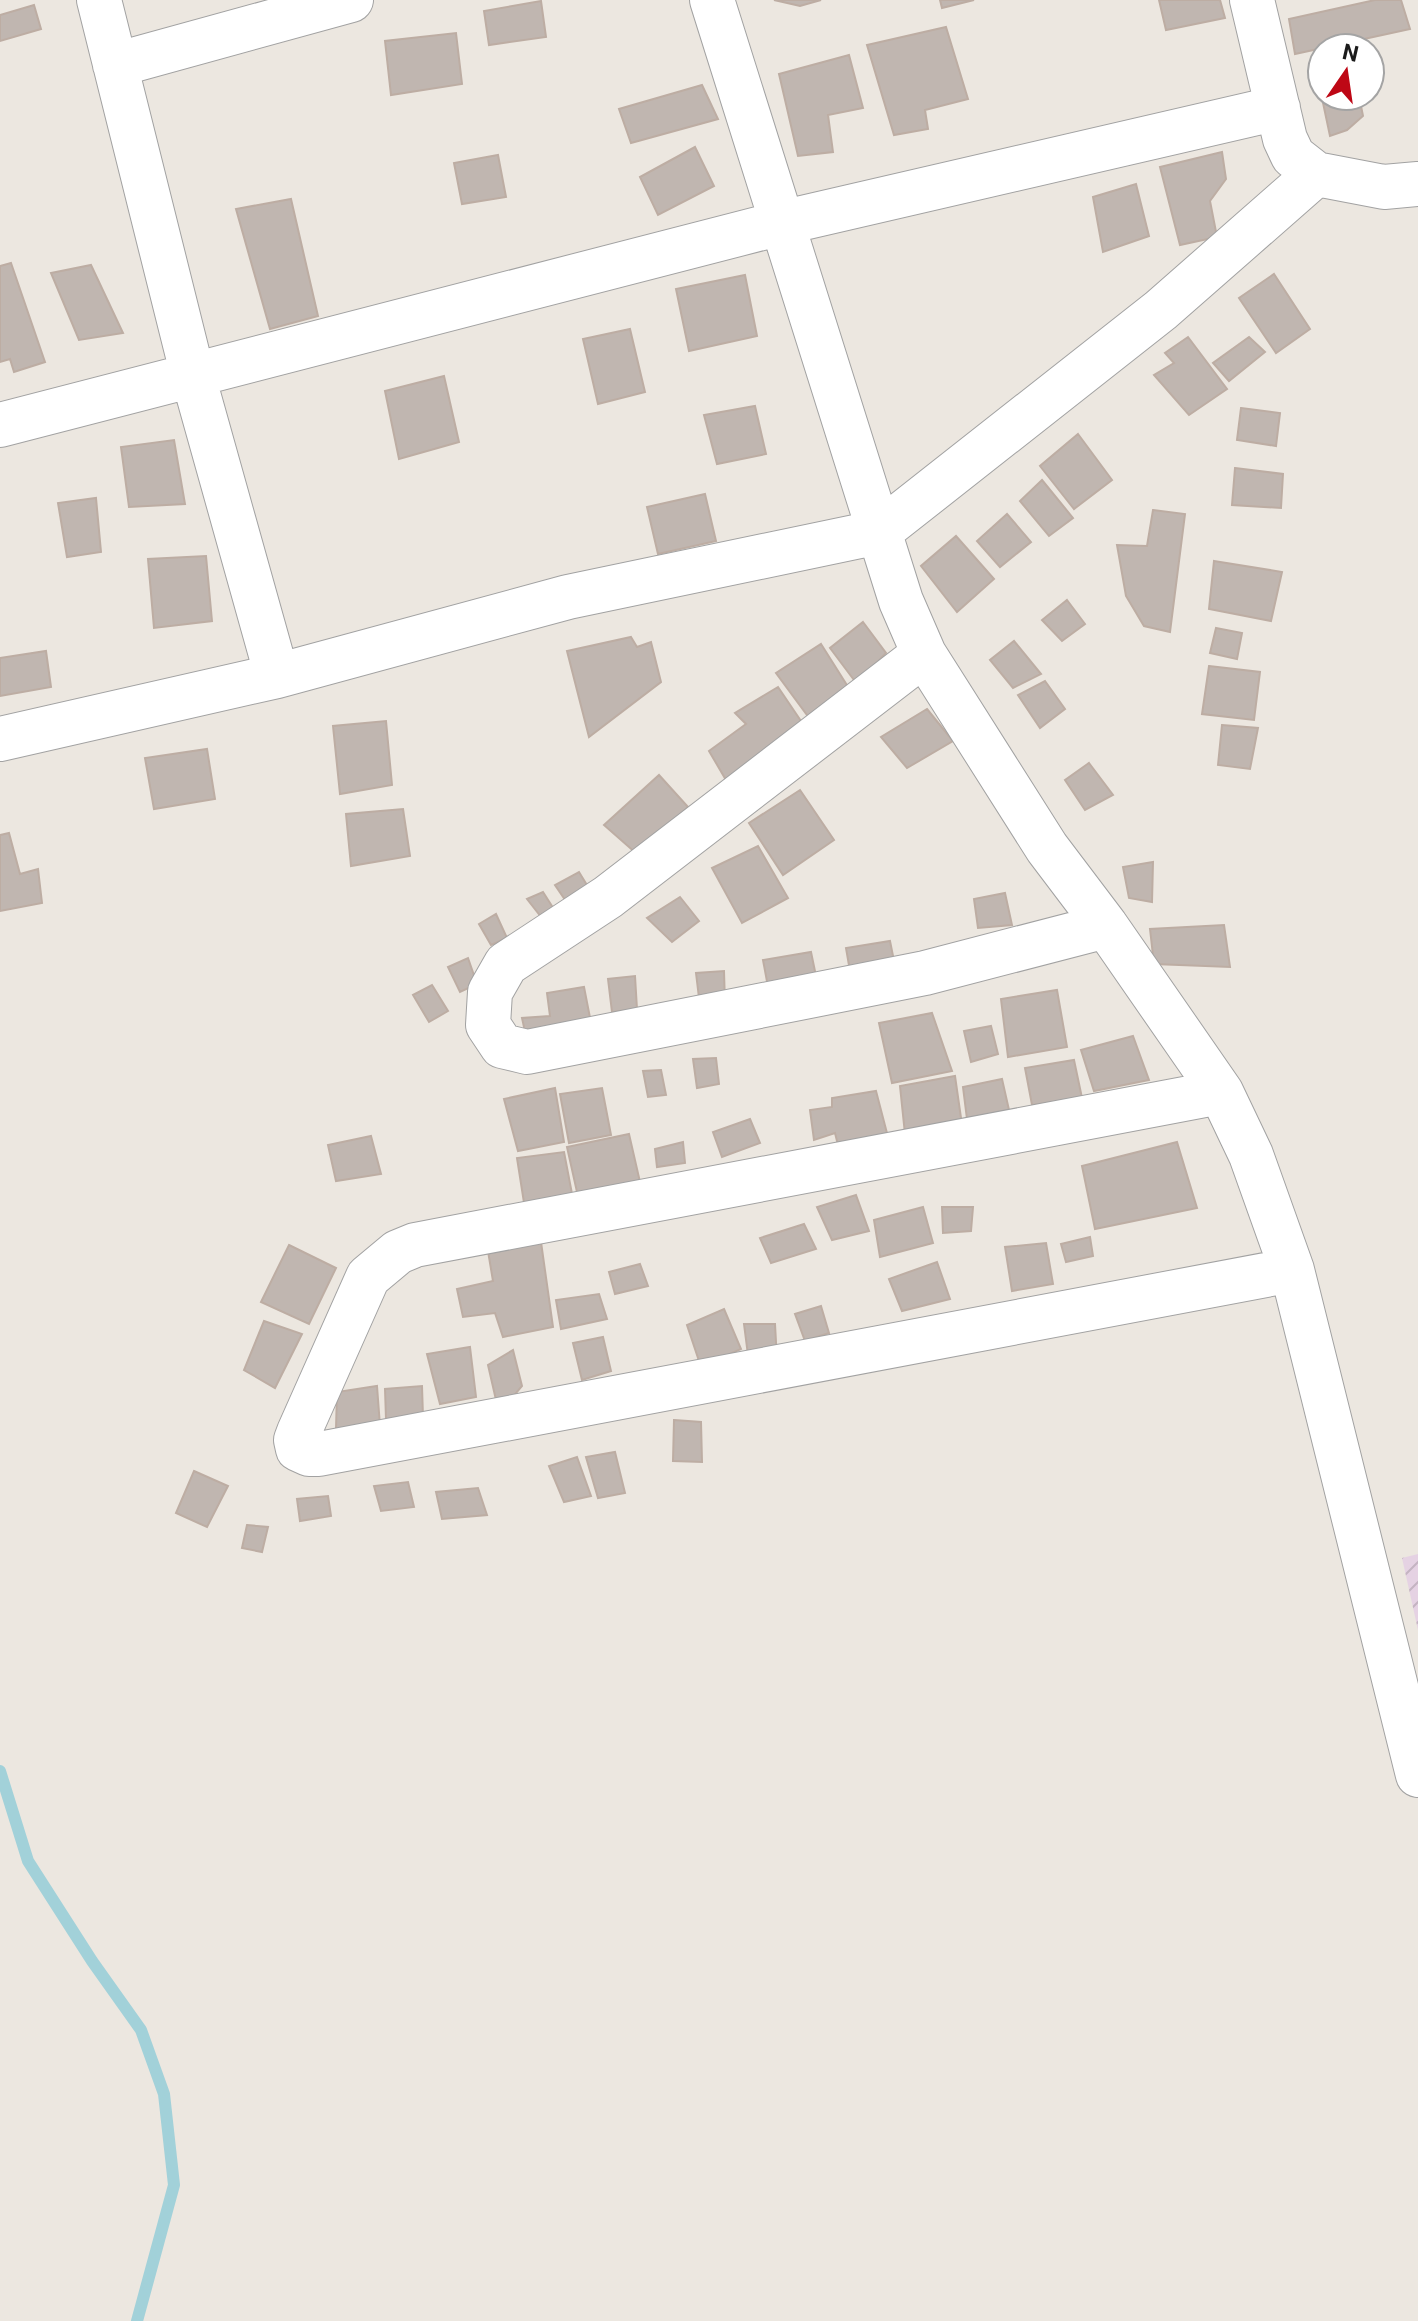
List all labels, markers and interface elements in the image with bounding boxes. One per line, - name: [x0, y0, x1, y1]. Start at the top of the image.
- north arrow: [1306, 32, 1386, 112]
- text: N: [1340, 39, 1361, 67]

